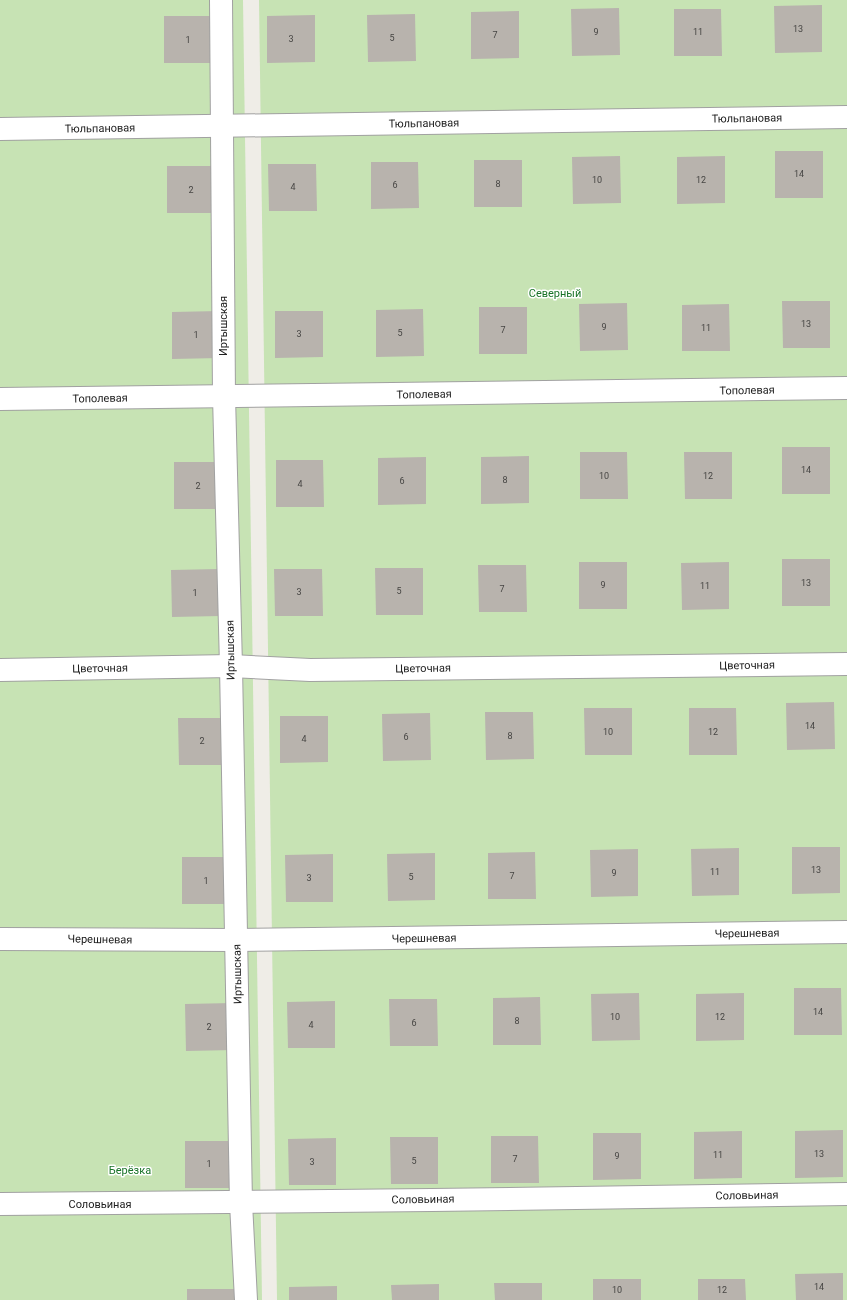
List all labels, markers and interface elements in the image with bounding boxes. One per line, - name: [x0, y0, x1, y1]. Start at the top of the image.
- house number: 13: [793, 24, 803, 34]
- house number: 9: [593, 27, 599, 37]
- house number: 11: [693, 27, 703, 37]
- house number: 7: [492, 30, 498, 40]
- house number: 5: [389, 33, 395, 43]
- house number: 3: [288, 34, 294, 44]
- house number: 1: [185, 35, 191, 45]
- street label: Тюльпановая: [712, 111, 782, 126]
- street label: Тюльпановая: [389, 116, 459, 131]
- street label: Тюльпановая: [65, 121, 135, 136]
- house number: 14: [794, 169, 804, 179]
- house number: 10: [592, 175, 602, 185]
- house number: 12: [696, 175, 706, 185]
- house number: 8: [495, 179, 501, 189]
- house number: 6: [392, 180, 398, 190]
- house number: 4: [290, 182, 296, 192]
- house number: 2: [188, 185, 194, 195]
- park label: Северный: [529, 287, 581, 300]
- street label: Иртышская: [217, 296, 230, 356]
- house number: 13: [801, 319, 811, 329]
- house number: 9: [601, 322, 607, 332]
- house number: 11: [701, 323, 711, 333]
- house number: 7: [500, 325, 506, 335]
- house number: 5: [397, 328, 403, 338]
- house number: 3: [296, 329, 302, 339]
- house number: 1: [193, 330, 199, 340]
- street label: Тополевая: [719, 384, 775, 397]
- street label: Тополевая: [396, 388, 452, 401]
- street label: Тополевая: [72, 392, 128, 405]
- house number: 14: [801, 465, 811, 475]
- house number: 10: [599, 471, 609, 481]
- house number: 12: [703, 471, 713, 481]
- house number: 8: [502, 475, 508, 485]
- house number: 6: [399, 476, 405, 486]
- house number: 4: [297, 479, 303, 489]
- house number: 2: [195, 481, 201, 491]
- house number: 13: [801, 578, 811, 588]
- house number: 9: [600, 580, 606, 590]
- house number: 11: [700, 581, 710, 591]
- house number: 7: [499, 584, 505, 594]
- house number: 5: [396, 586, 402, 596]
- house number: 3: [296, 587, 302, 597]
- house number: 1: [192, 588, 198, 598]
- street label: Иртышская: [223, 620, 238, 680]
- street label: Цветочная: [719, 659, 775, 672]
- street label: Цветочная: [72, 662, 128, 675]
- street label: Цветочная: [395, 662, 451, 675]
- house number: 14: [805, 721, 815, 731]
- house number: 10: [603, 727, 613, 737]
- house number: 12: [708, 727, 718, 737]
- house number: 8: [507, 731, 513, 741]
- house number: 6: [403, 732, 409, 742]
- house number: 4: [301, 734, 307, 744]
- house number: 2: [199, 736, 205, 746]
- house number: 13: [811, 865, 821, 875]
- house number: 11: [710, 867, 720, 877]
- house number: 9: [611, 868, 617, 878]
- house number: 7: [509, 871, 515, 881]
- house number: 5: [408, 872, 414, 882]
- house number: 3: [306, 873, 312, 883]
- house number: 1: [203, 876, 209, 886]
- street label: Черешневая: [715, 926, 780, 941]
- street label: Черешневая: [392, 931, 457, 946]
- street label: Черешневая: [67, 932, 132, 947]
- street label: Иртышская: [230, 944, 245, 1004]
- house number: 14: [813, 1007, 823, 1017]
- house number: 10: [610, 1012, 620, 1022]
- house number: 12: [715, 1012, 725, 1022]
- house number: 8: [514, 1016, 520, 1026]
- house number: 6: [411, 1018, 417, 1028]
- house number: 4: [308, 1020, 314, 1030]
- house number: 2: [206, 1022, 212, 1032]
- house number: 13: [814, 1149, 824, 1159]
- house number: 11: [713, 1150, 723, 1160]
- house number: 9: [614, 1151, 620, 1161]
- house number: 7: [512, 1154, 518, 1164]
- house number: 5: [411, 1156, 417, 1166]
- house number: 3: [309, 1157, 315, 1167]
- house number: 1: [206, 1159, 212, 1169]
- park label: Берёзка: [109, 1164, 151, 1177]
- street label: Соловьиная: [715, 1188, 779, 1203]
- street label: Соловьиная: [391, 1192, 455, 1207]
- street label: Соловьиная: [69, 1198, 131, 1211]
- house number: 14: [814, 1282, 824, 1292]
- house number: 10: [612, 1285, 622, 1295]
- house number: 12: [717, 1285, 727, 1295]

